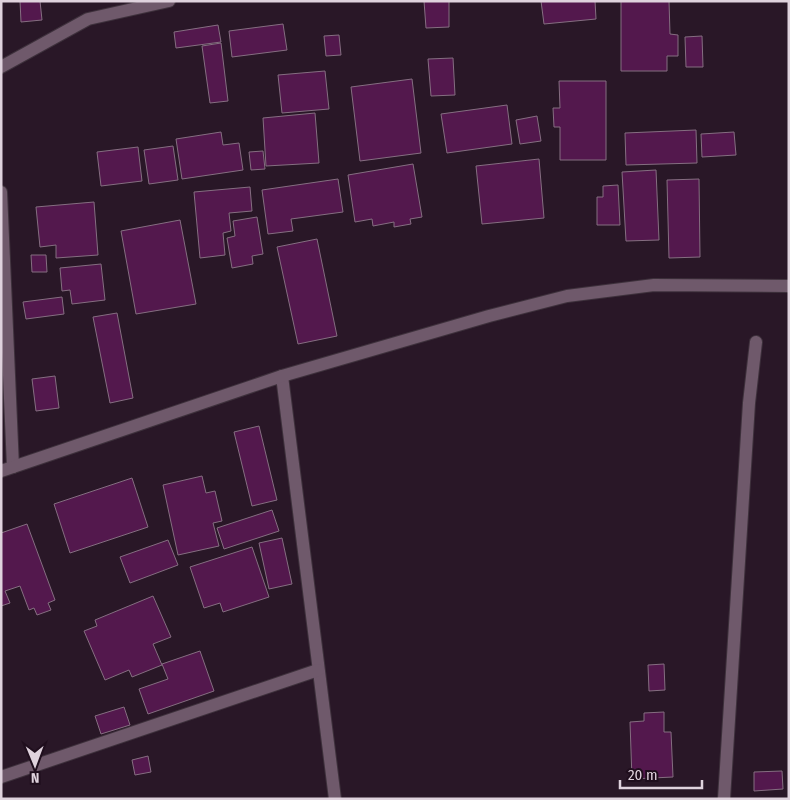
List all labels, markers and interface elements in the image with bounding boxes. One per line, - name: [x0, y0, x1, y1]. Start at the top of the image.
- north arrow: [10, 740, 60, 790]
- scale bar: [620, 758, 702, 790]
- text: 20 m: [628, 766, 658, 784]
- text: N: [31, 769, 40, 786]

